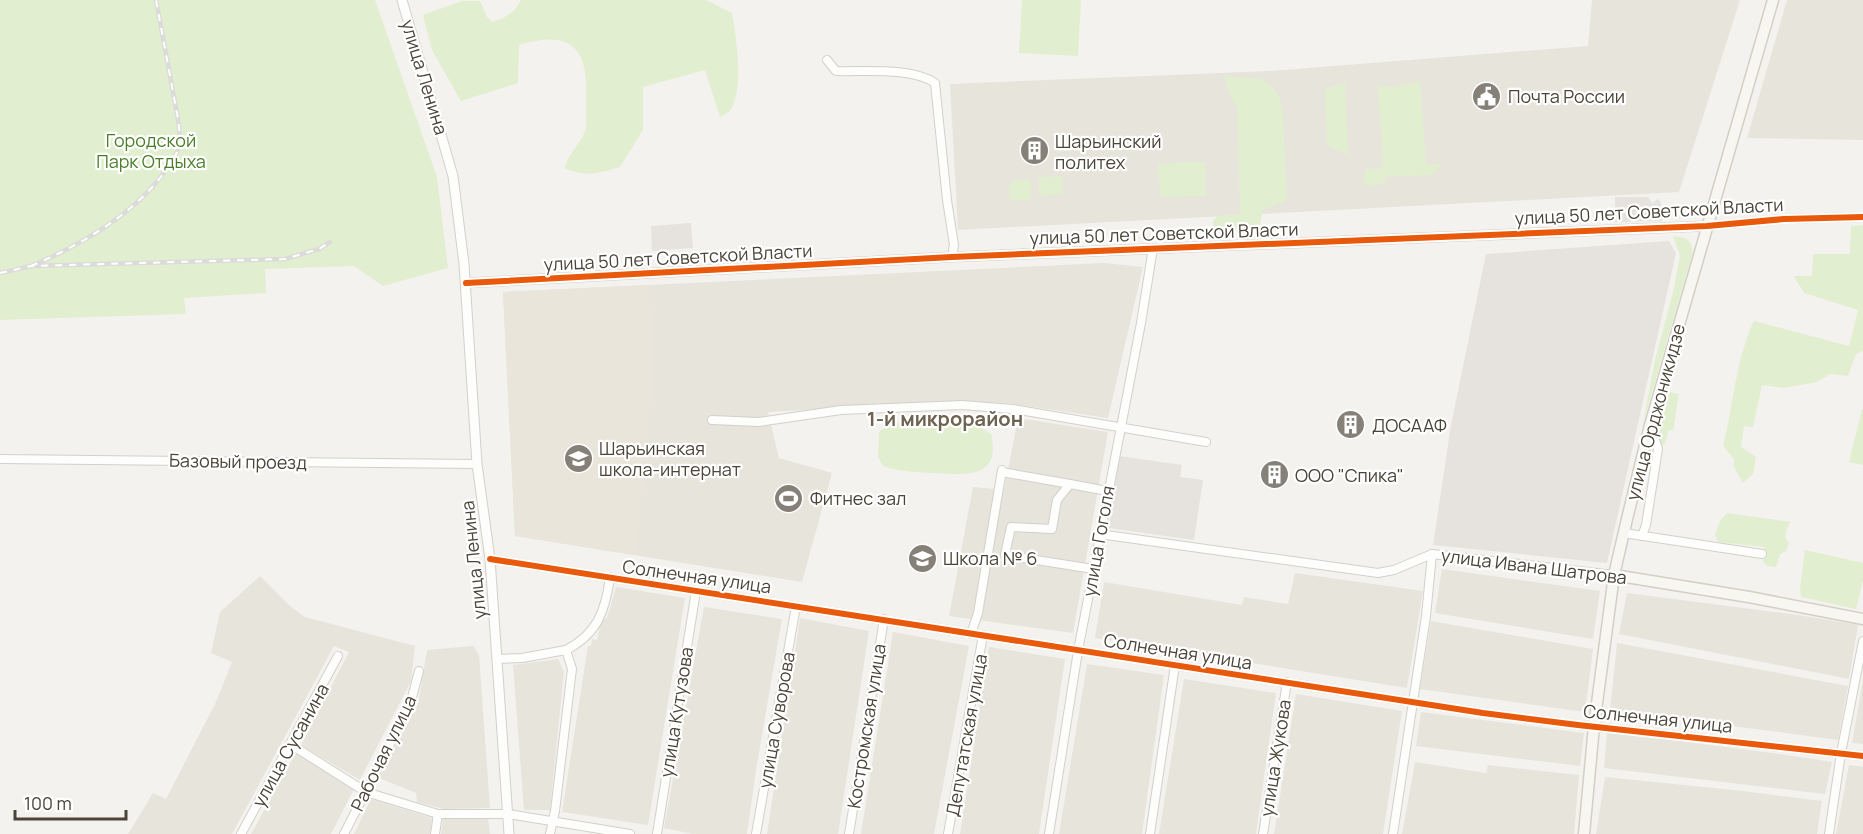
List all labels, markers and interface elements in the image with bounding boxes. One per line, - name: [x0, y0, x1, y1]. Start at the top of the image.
- street label: улица Ленина: [396, 17, 454, 137]
- public building icon: Почта России: [1471, 80, 1503, 112]
- place label: Почта России: [1508, 84, 1625, 108]
- park label: Городской Парк Отдыха: [96, 128, 206, 173]
- place label: Шарьинский политех: [1055, 129, 1162, 174]
- building icon: Шарьинский политех: [1018, 135, 1050, 167]
- street label: улица 50 лет Советской Власти: [1514, 192, 1784, 230]
- street label: улица 50 лет Советской Власти: [1029, 216, 1299, 250]
- street label: улица 50 лет Советской Власти: [543, 238, 813, 276]
- street label: улица Орджоникидзе: [1620, 321, 1690, 503]
- district label: 1-й микрорайон: [867, 405, 1023, 432]
- building icon: ДОСААФ: [1335, 409, 1367, 441]
- place label: ДОСААФ: [1372, 413, 1447, 437]
- place label: Шарьинская школа-интернат: [599, 436, 741, 481]
- school or university icon: Шарьинская школа-интернат: [562, 442, 594, 474]
- street label: Базовый проезд: [169, 448, 307, 474]
- building icon: ООО "Спика": [1258, 459, 1290, 491]
- place label: ООО "Спика": [1295, 463, 1404, 487]
- sports icon: Фитнес зал: [773, 482, 805, 514]
- street label: улица Гоголя: [1076, 484, 1120, 598]
- place label: Фитнес зал: [810, 486, 906, 510]
- street label: улица Ленина: [455, 500, 491, 620]
- school or university icon: Школа № 6: [906, 542, 938, 574]
- street label: улица Ивана Шатрова: [1440, 543, 1628, 589]
- place label: Школа № 6: [943, 546, 1037, 570]
- street label: Солнечная улица: [621, 554, 773, 598]
- street label: Солнечная улица: [1102, 627, 1254, 675]
- street label: Костромская улица: [841, 642, 891, 810]
- street label: улица Кутузова: [654, 645, 698, 779]
- street label: улица Суворова: [752, 650, 800, 790]
- street label: Депутатская улица: [940, 652, 992, 818]
- street label: улица Сусанина: [246, 679, 334, 811]
- street label: Рабочая улица: [345, 691, 421, 815]
- street label: улица Жукова: [1254, 698, 1296, 818]
- street label: Солнечная улица: [1582, 698, 1734, 738]
- scale bar: [15, 783, 126, 821]
- text: 100 m: [24, 791, 72, 815]

